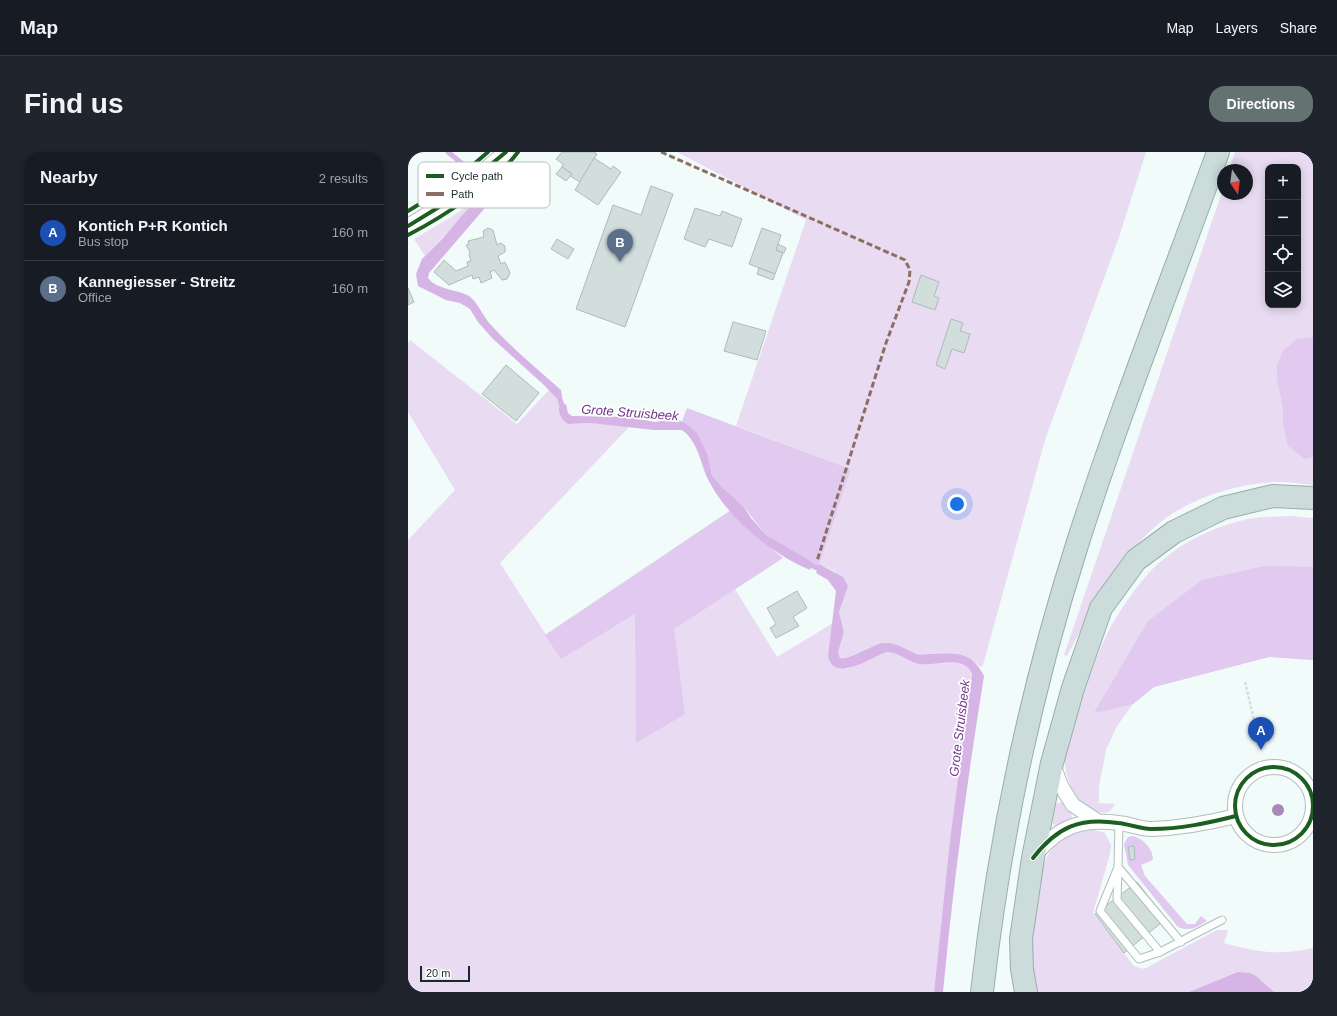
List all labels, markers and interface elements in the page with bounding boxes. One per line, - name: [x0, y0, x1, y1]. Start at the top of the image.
- text: Map: [20, 17, 58, 38]
- text: Map: [1166, 20, 1194, 36]
- text: Layers: [1216, 20, 1258, 36]
- text: Share: [1280, 20, 1317, 36]
- button: Directions: [1209, 86, 1313, 122]
- text: Find us: [24, 88, 124, 119]
- legend: [418, 162, 550, 208]
- north arrow: [1217, 164, 1253, 200]
- map controls: [1265, 164, 1301, 308]
- button: +: [1265, 164, 1301, 200]
- text: Nearby: [40, 168, 98, 187]
- text: Cycle path: [451, 170, 503, 182]
- text: 2 results: [319, 171, 368, 186]
- text: Path: [451, 188, 474, 200]
- button: −: [1265, 200, 1301, 236]
- text: Kontich P+R Kontich: [78, 217, 228, 234]
- text: A: [48, 225, 58, 240]
- text: 160 m: [332, 225, 368, 240]
- pin: B: [607, 229, 633, 262]
- text: Bus stop: [78, 234, 129, 249]
- button: locate: [1265, 236, 1301, 272]
- button: layers: [1265, 272, 1301, 308]
- text: Kannegiesser - Streitz: [78, 273, 236, 290]
- text: B: [48, 281, 58, 296]
- text: 160 m: [332, 281, 368, 296]
- text: Office: [78, 290, 112, 305]
- water label: Grote Struisbeek: [581, 402, 681, 423]
- your location: [947, 494, 967, 514]
- water label: Grote Struisbeek: [946, 677, 973, 777]
- pin: A: [1248, 717, 1274, 750]
- scale bar: [420, 964, 470, 983]
- text: 20 m: [426, 967, 450, 979]

